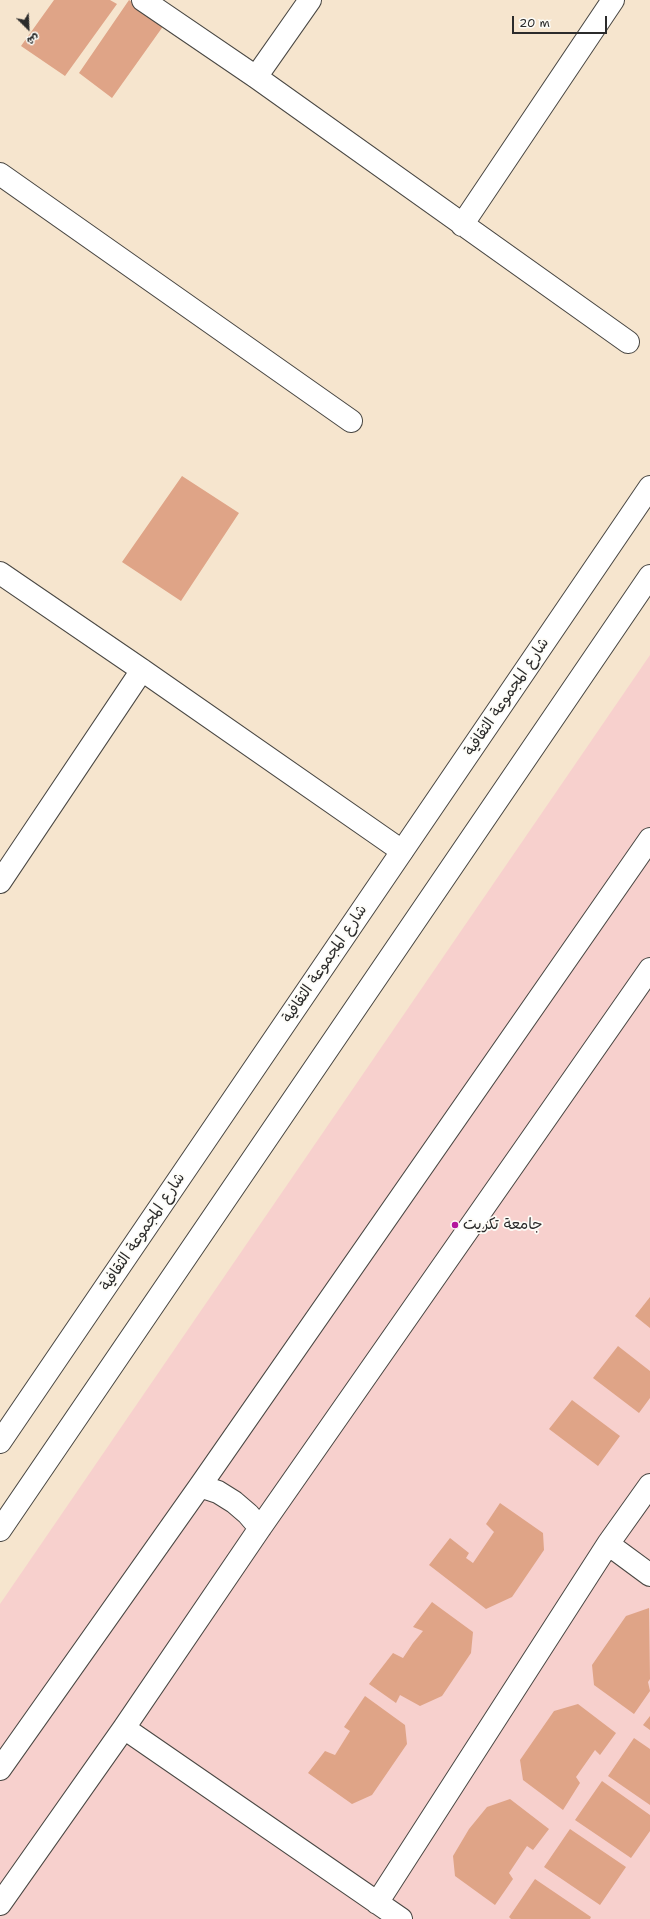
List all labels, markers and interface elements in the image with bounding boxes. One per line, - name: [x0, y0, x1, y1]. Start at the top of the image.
- north arrow: [8, 8, 48, 48]
- scale bar: [514, 8, 609, 34]
- text: 20 m: [519, 15, 550, 31]
- text: ش: [25, 30, 42, 49]
- street label: شارع المجموعة الثقافية: [461, 635, 553, 759]
- street label: شارع المجموعة الثقافية: [279, 902, 371, 1026]
- street label: شارع المجموعة الثقافية: [97, 1170, 189, 1294]
- place label: جامعة تكريت: [463, 1216, 543, 1234]
- marker: جامعة تكريت: [450, 1220, 460, 1230]

